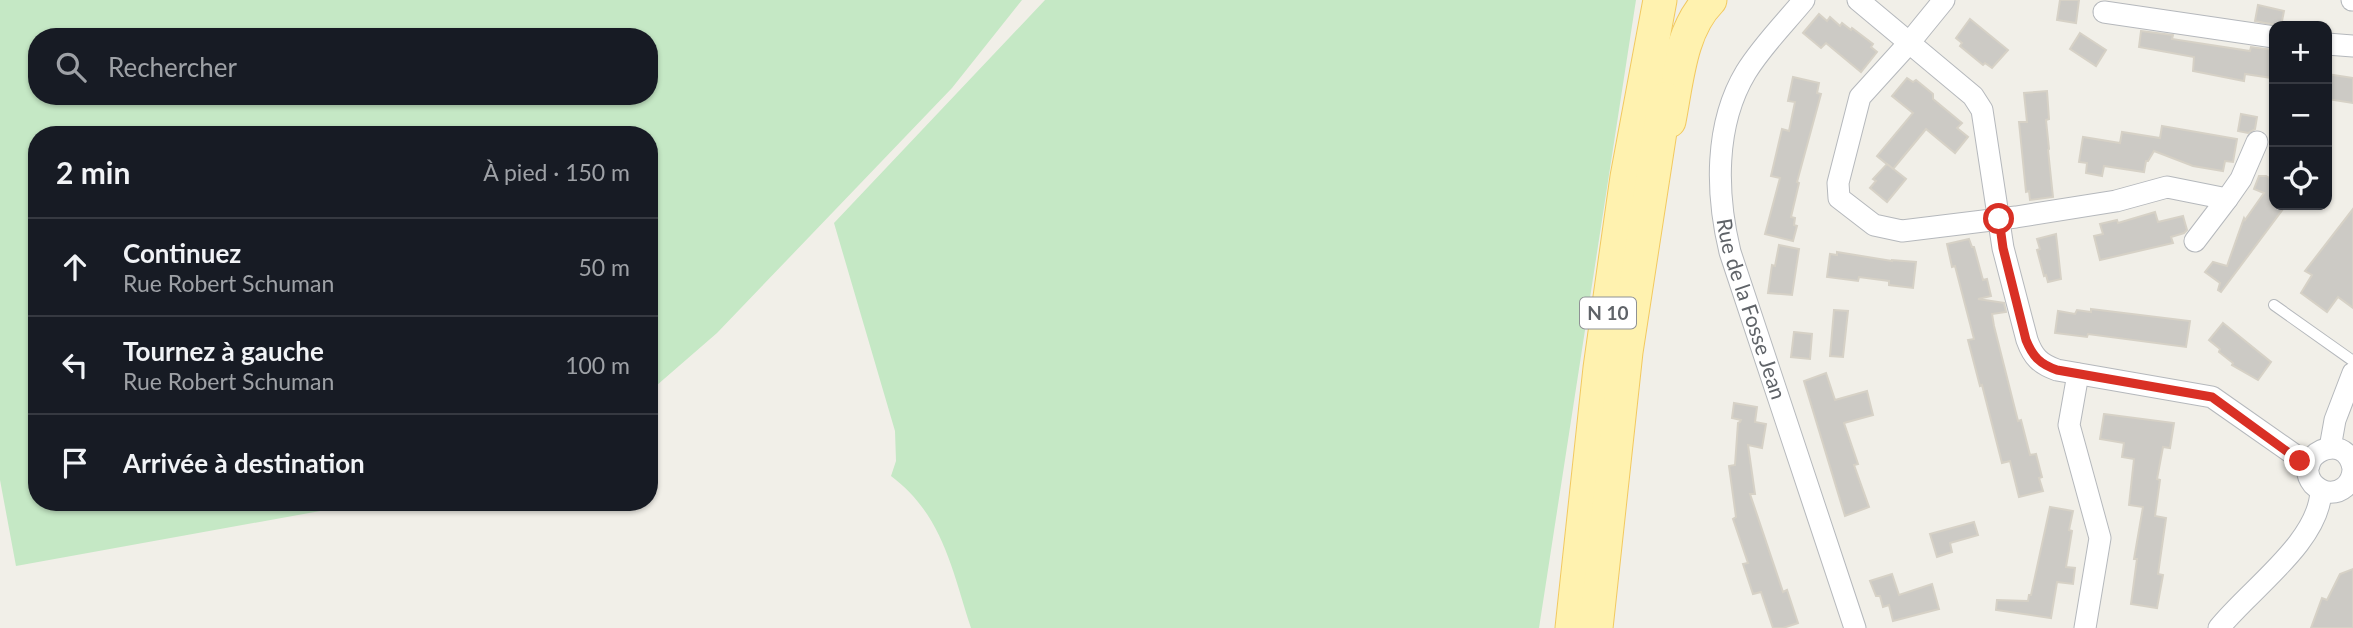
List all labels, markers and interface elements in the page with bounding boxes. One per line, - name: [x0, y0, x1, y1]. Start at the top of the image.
- map controls: [2269, 21, 2332, 210]
- button: +: [2269, 21, 2332, 84]
- search box: [28, 28, 658, 105]
- icon: search: [52, 48, 90, 86]
- text: Rechercher: [108, 51, 237, 83]
- button: −: [2269, 84, 2332, 147]
- button: locate: [2269, 147, 2332, 210]
- text: 2 min: [56, 154, 130, 190]
- text: À pied · 150 m: [483, 158, 630, 186]
- route start: [1983, 203, 2014, 234]
- street label: Rue de la Fosse Jean: [1713, 216, 1792, 402]
- text: Continuez: [123, 237, 241, 269]
- icon: ahead: [56, 248, 94, 286]
- text: 50 m: [579, 253, 630, 281]
- text: Rue Robert Schuman: [123, 269, 334, 297]
- road number: N 10: [1580, 298, 1636, 328]
- text: Tournez à gauche: [123, 335, 324, 367]
- icon: left: [56, 346, 94, 384]
- text: 100 m: [565, 351, 630, 379]
- text: Rue Robert Schuman: [123, 367, 334, 395]
- icon: arrive: [56, 444, 94, 482]
- route end: [2284, 445, 2315, 476]
- text: Arrivée à destination: [123, 447, 365, 479]

